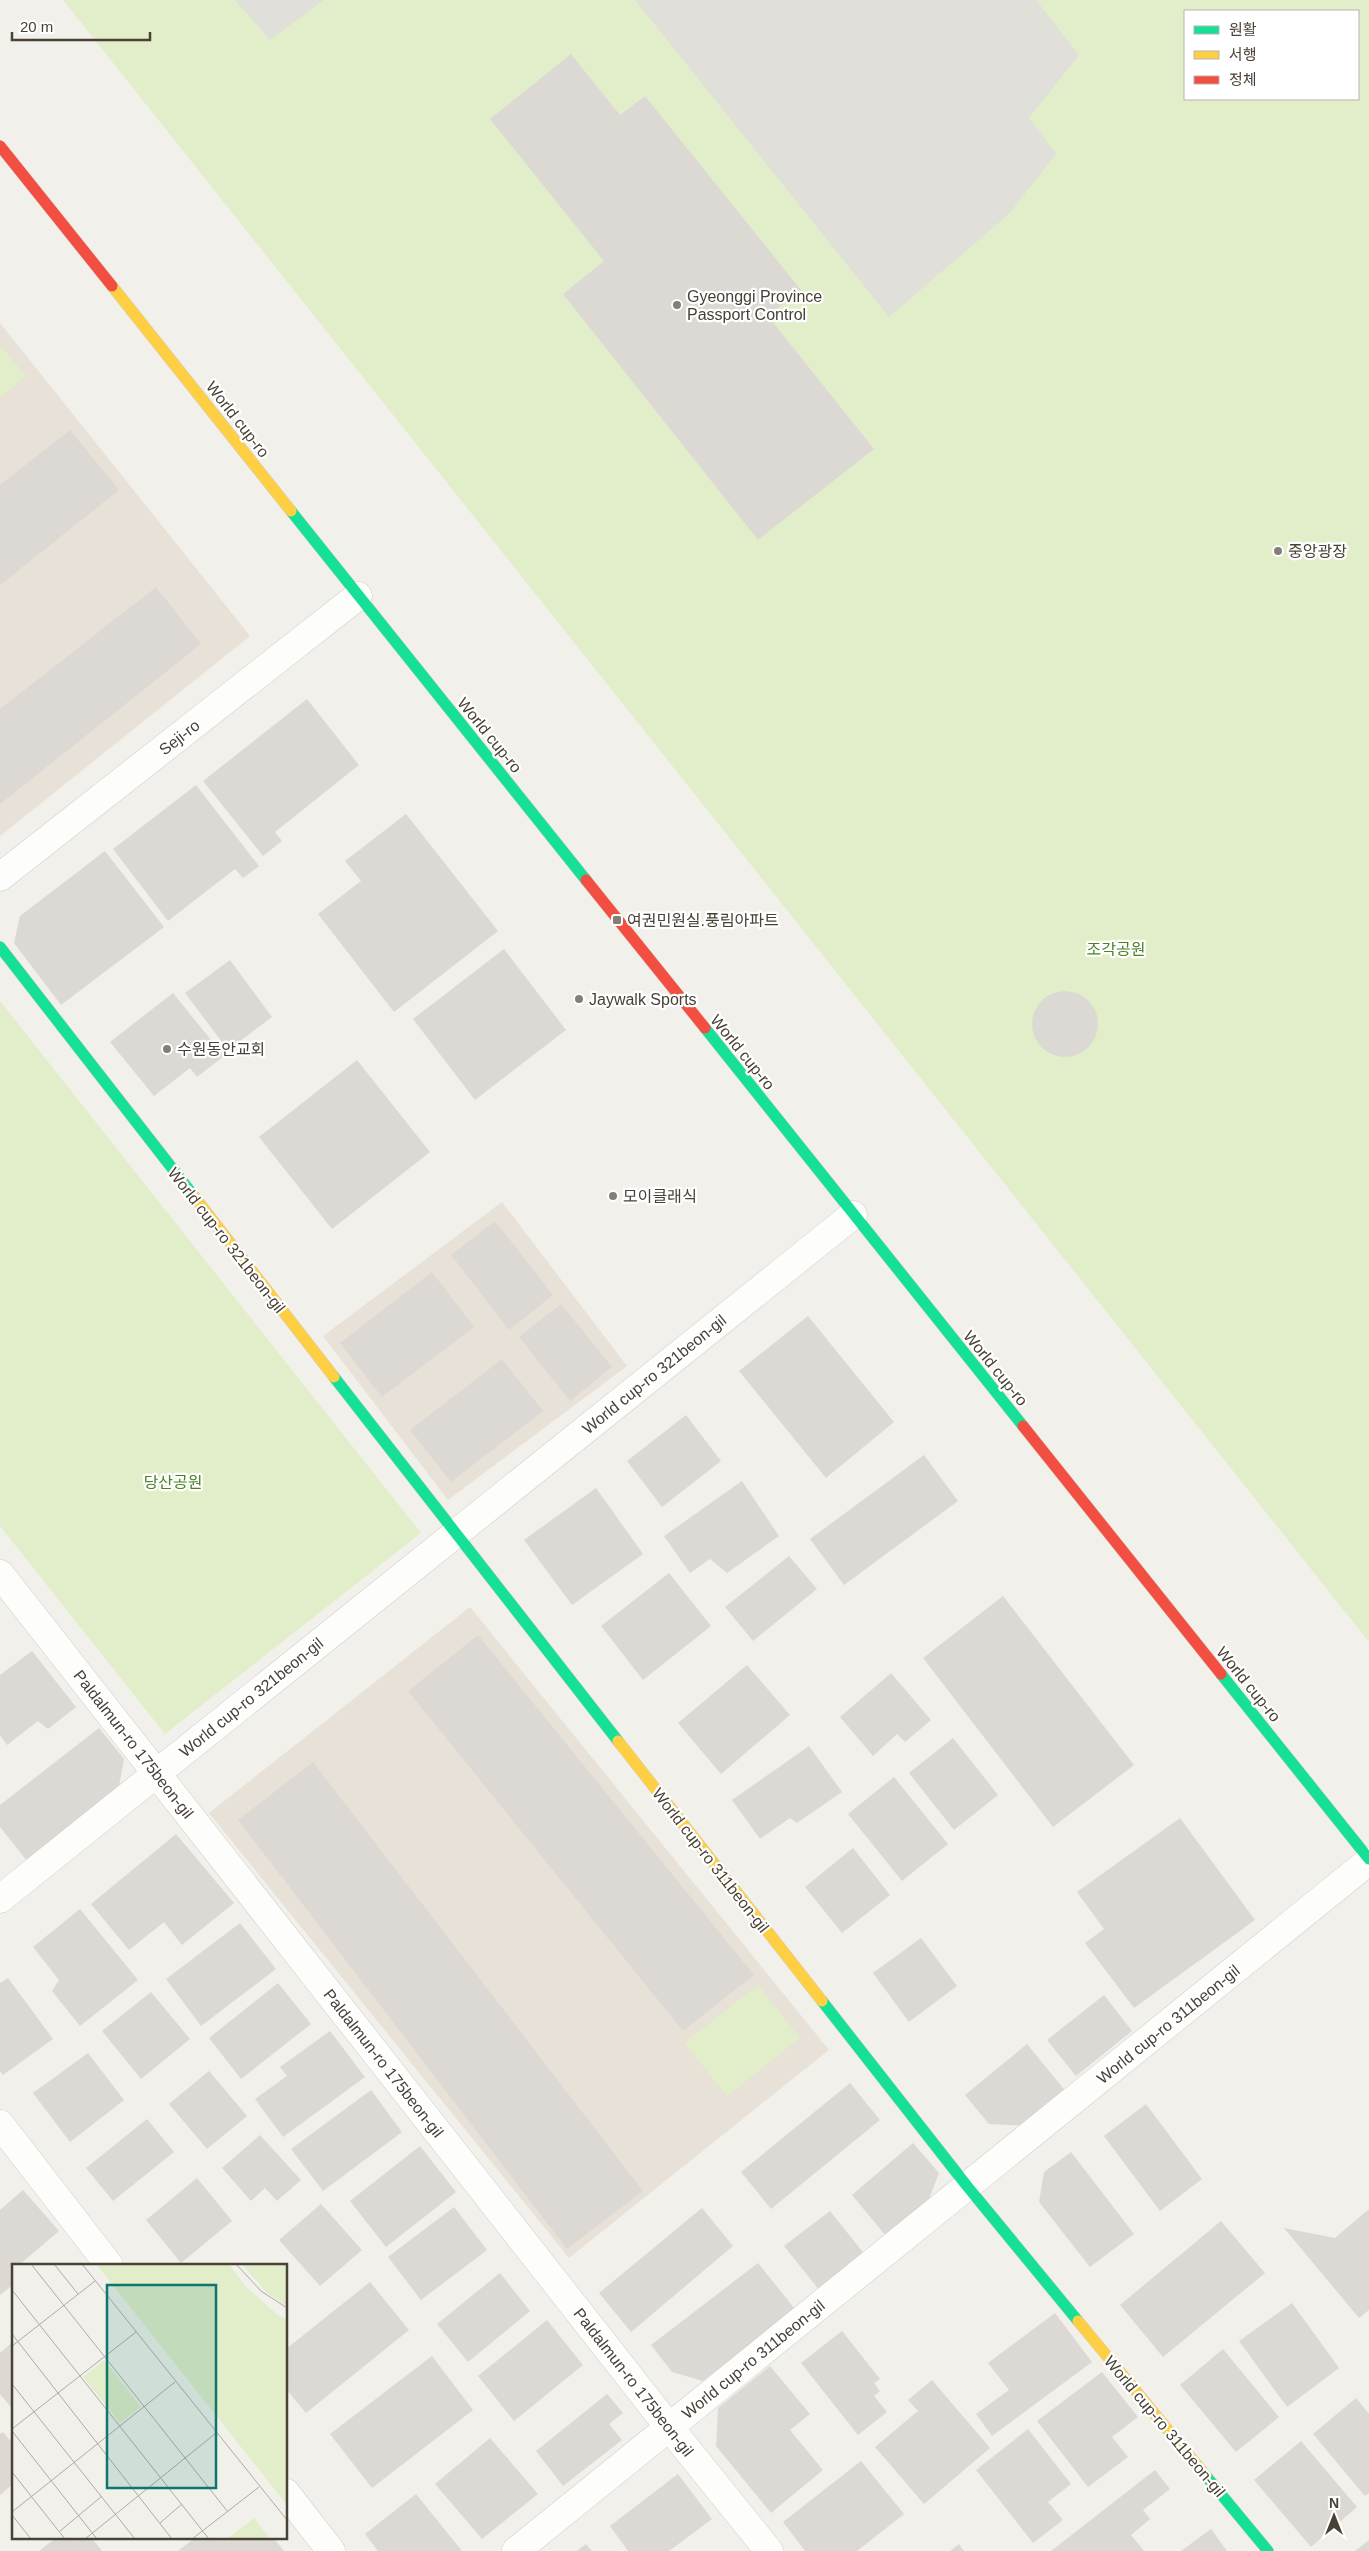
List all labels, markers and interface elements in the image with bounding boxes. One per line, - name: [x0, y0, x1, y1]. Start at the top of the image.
- scale bar: [12, 10, 150, 42]
- legend: [1184, 10, 1359, 100]
- text: 20 m: [20, 18, 53, 35]
- text: 원활: [1229, 21, 1257, 38]
- text: 서행: [1229, 46, 1257, 63]
- text: 정체: [1229, 71, 1257, 88]
- place label: Gyeonggi Province Passport Control: [687, 288, 822, 323]
- marker: Gyeonggi Province Passport Control: [671, 299, 683, 311]
- street label: World cup-ro: [203, 378, 272, 461]
- place label: 중앙광장: [1288, 543, 1347, 560]
- marker: 중앙광장: [1272, 545, 1284, 557]
- street label: World cup-ro: [454, 694, 525, 776]
- street label: Seji-ro: [156, 716, 203, 758]
- place label: 여권민원실.풍림아파트: [627, 912, 779, 929]
- marker: 여권민원실.풍림아파트: [611, 914, 623, 926]
- park label: 조각공원: [1087, 941, 1145, 958]
- place label: Jaywalk Sports: [589, 991, 697, 1008]
- marker: Jaywalk Sports: [573, 993, 585, 1005]
- street label: World cup-ro: [707, 1011, 778, 1093]
- place label: 수원동안교회: [177, 1041, 265, 1058]
- marker: 수원동안교회: [161, 1043, 173, 1055]
- street label: World cup-ro 321beon-gil: [165, 1164, 289, 1316]
- place label: 모이클래식: [623, 1188, 697, 1205]
- marker: 모이클래식: [607, 1190, 619, 1202]
- street label: World cup-ro 321beon-gil: [579, 1311, 729, 1437]
- street label: World cup-ro: [960, 1327, 1031, 1409]
- park label: 당산공원: [144, 1474, 202, 1491]
- street label: World cup-ro 321beon-gil: [176, 1634, 326, 1760]
- street label: World cup-ro: [1213, 1643, 1284, 1725]
- street label: Paldalmun-ro 175beon-gil: [71, 1667, 197, 1822]
- street label: World cup-ro 311beon-gil: [649, 1785, 772, 1936]
- street label: World cup-ro 311beon-gil: [1094, 1962, 1243, 2087]
- street label: Paldalmun-ro 175beon-gil: [321, 1986, 447, 2141]
- inset map: [12, 2264, 288, 2538]
- street label: World cup-ro 311beon-gil: [679, 2297, 828, 2422]
- street label: Paldalmun-ro 175beon-gil: [571, 2305, 697, 2460]
- street label: World cup-ro 311beon-gil: [1101, 2353, 1228, 2500]
- north arrow: [1309, 2491, 1359, 2541]
- text: N: [1329, 2495, 1339, 2511]

